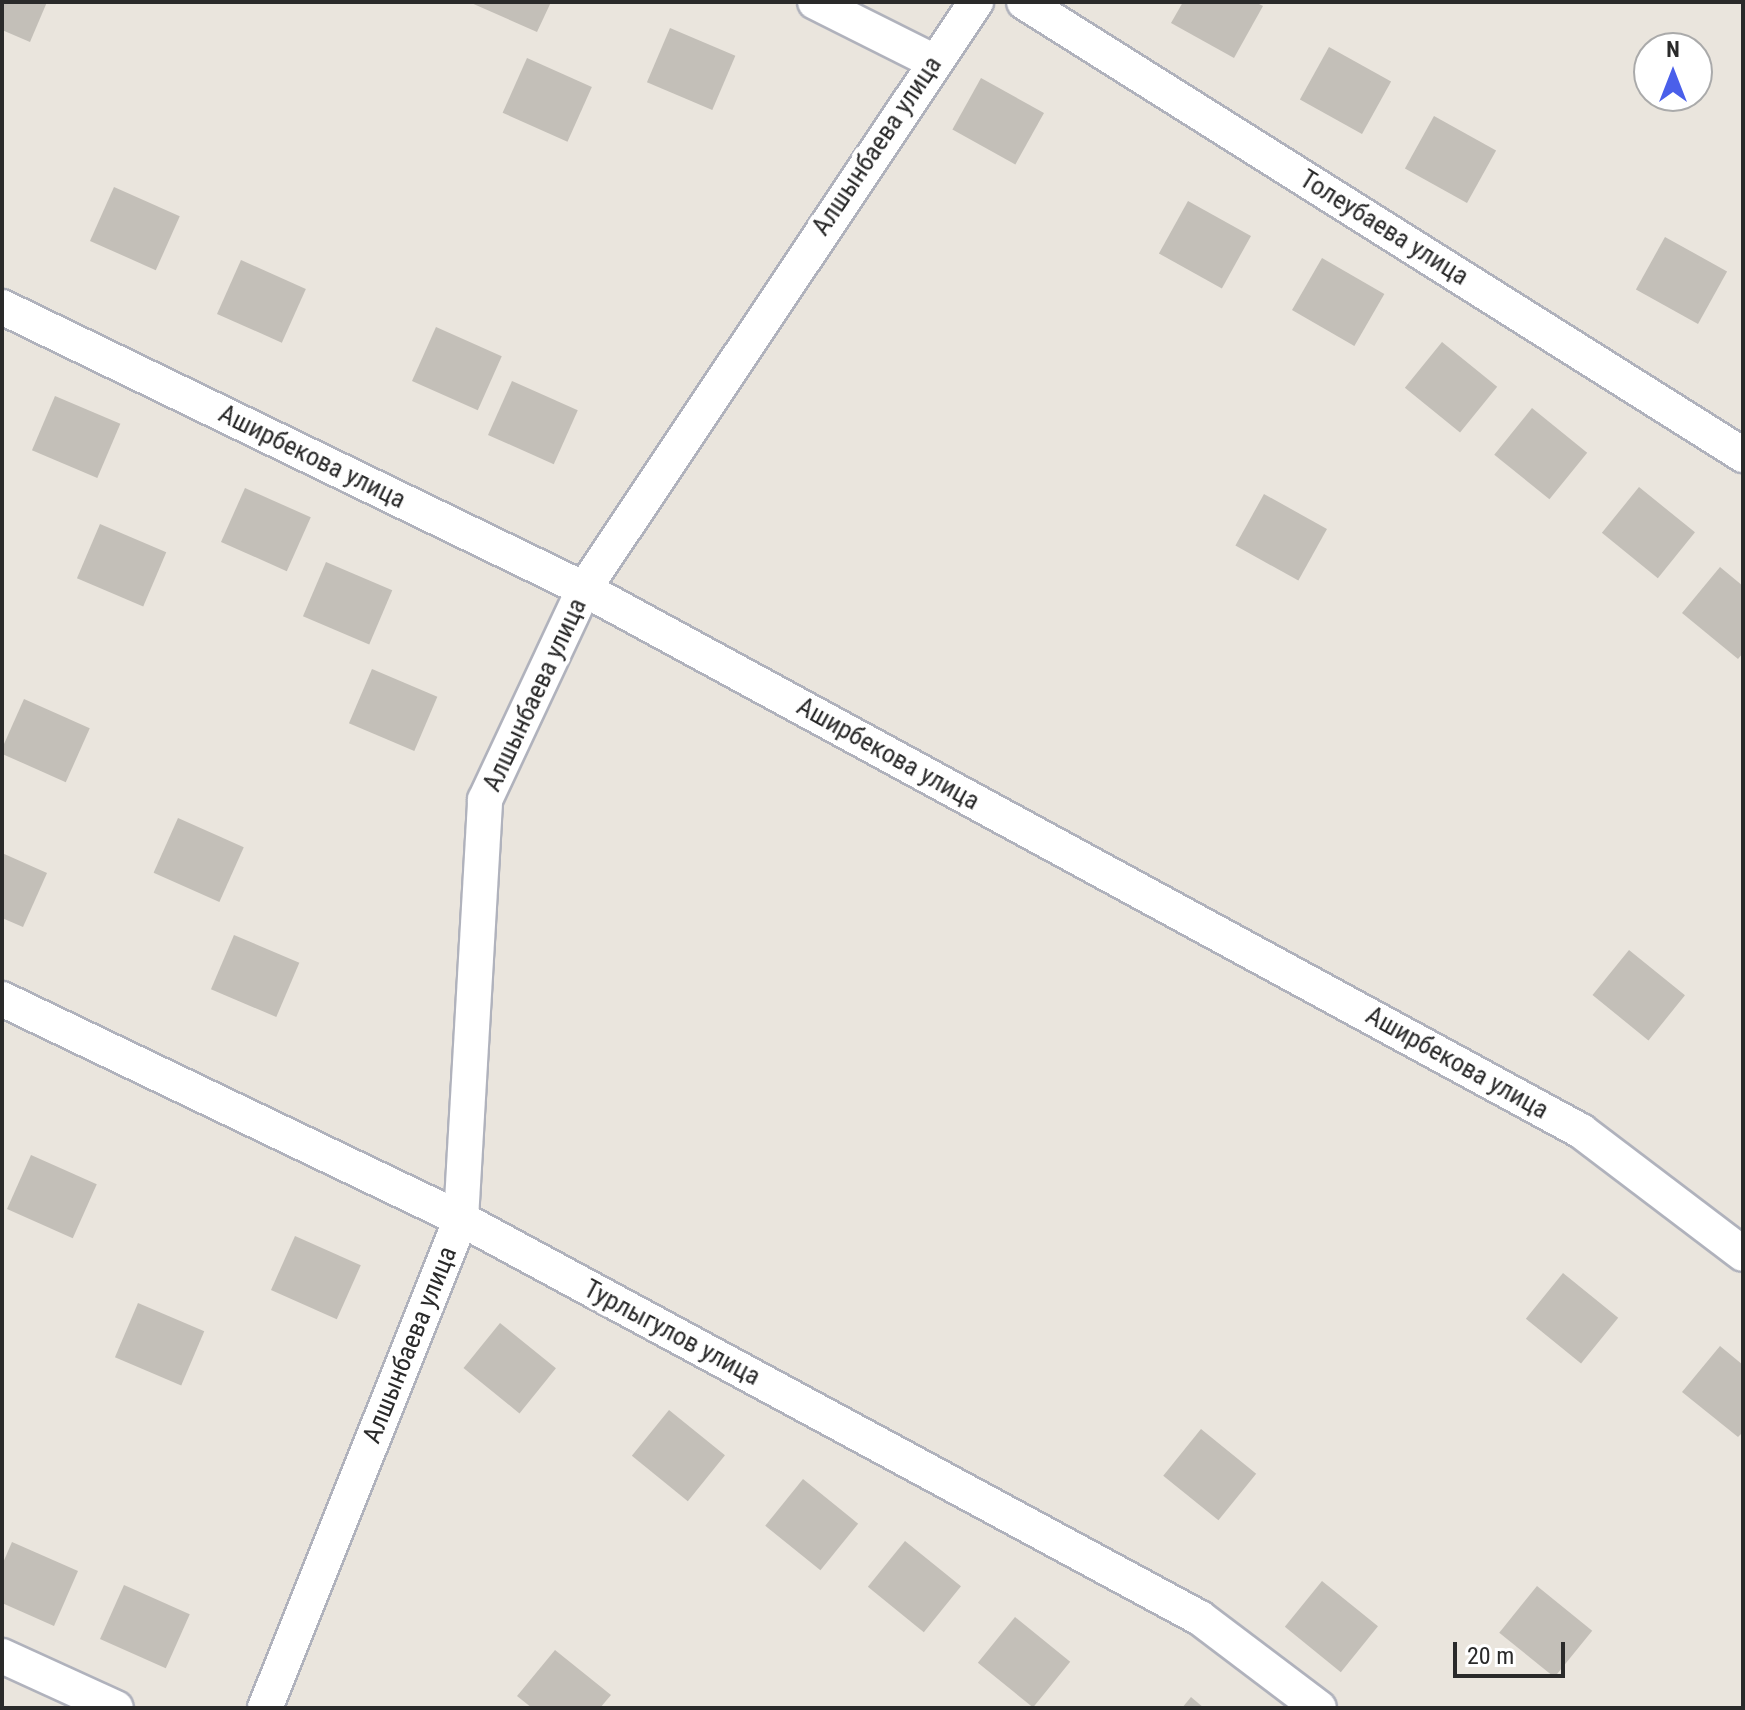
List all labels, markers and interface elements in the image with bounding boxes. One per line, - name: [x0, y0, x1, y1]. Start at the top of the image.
- north arrow: [1633, 32, 1713, 112]
- text: N: [1666, 37, 1680, 62]
- street label: Алшынбаева улица: [806, 50, 948, 242]
- street label: Толеубаева улица: [1294, 164, 1474, 292]
- street label: Аширбекова улица: [214, 398, 410, 516]
- street label: Алшынбаева улица: [477, 594, 593, 796]
- street label: Аширбекова улица: [791, 691, 985, 817]
- street label: Аширбекова улица: [1360, 1000, 1554, 1126]
- street label: Алшынбаева улица: [356, 1242, 464, 1448]
- street label: Турлыгулов улица: [578, 1273, 766, 1393]
- scale bar: [1457, 1626, 1569, 1676]
- text: 20 m: [1467, 1642, 1514, 1670]

